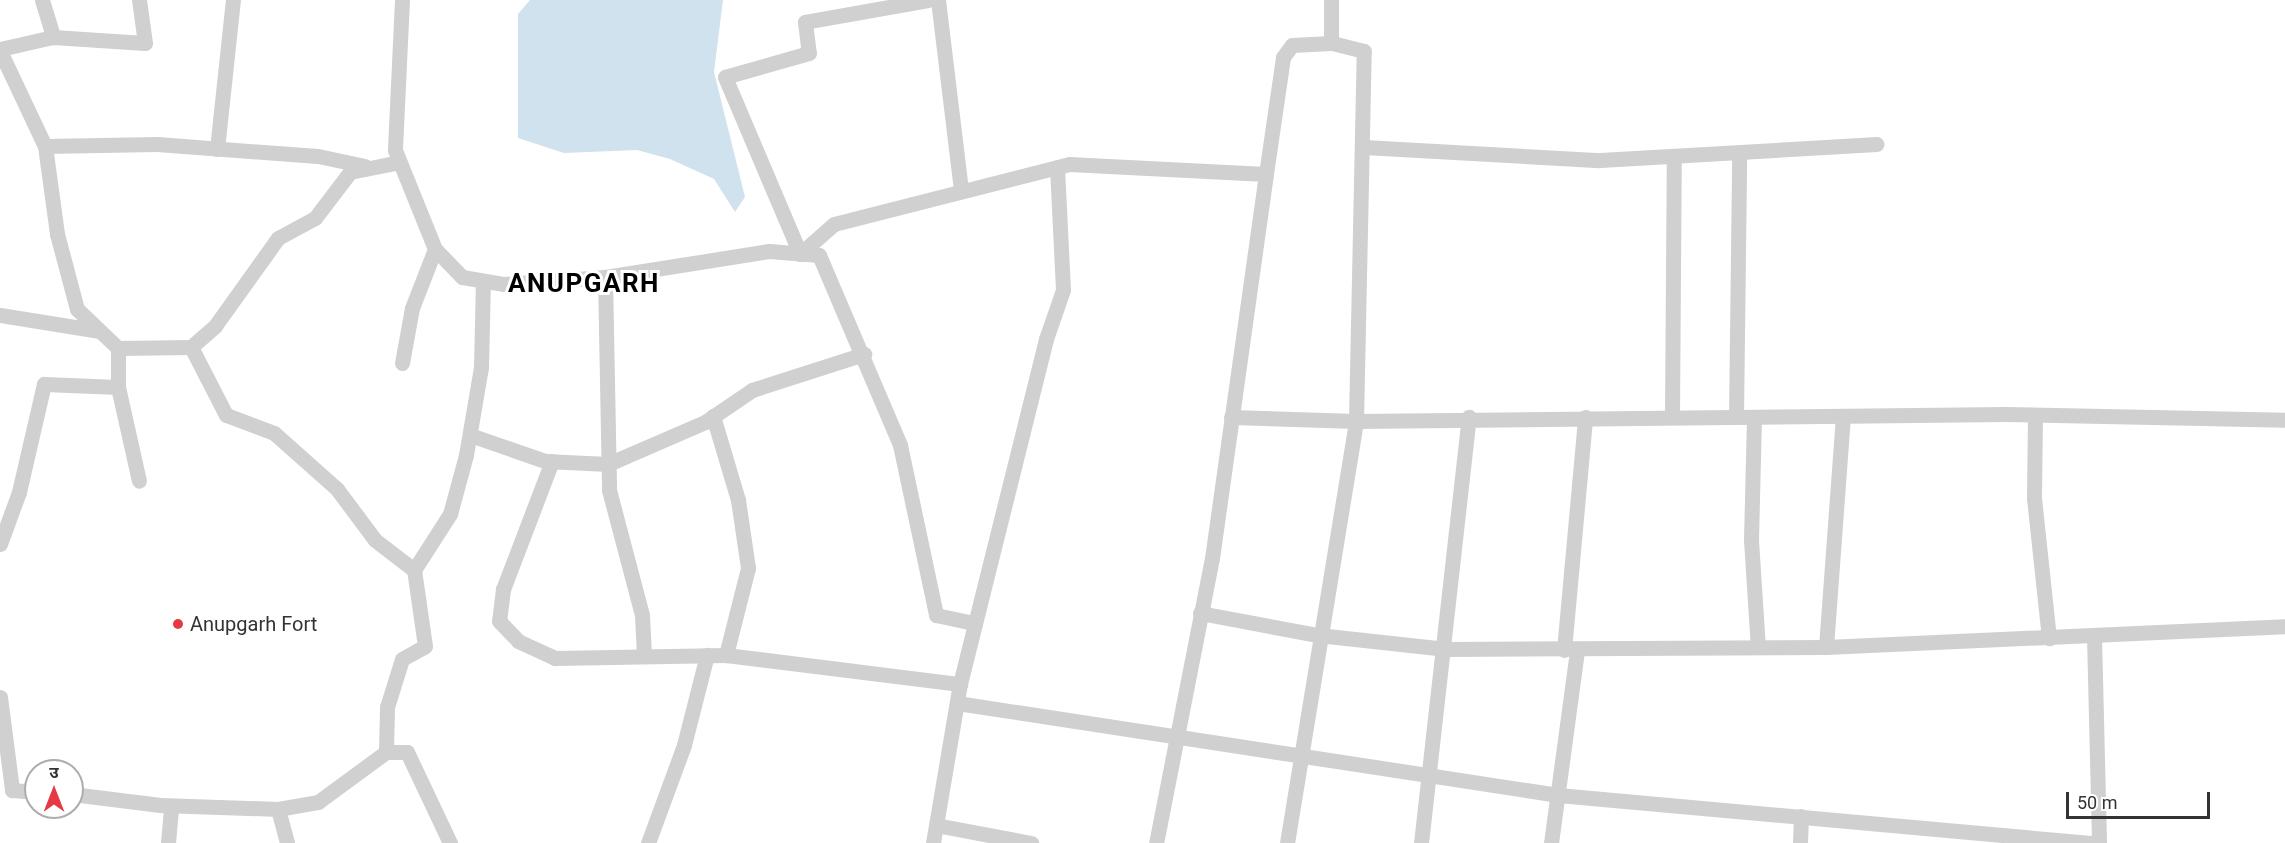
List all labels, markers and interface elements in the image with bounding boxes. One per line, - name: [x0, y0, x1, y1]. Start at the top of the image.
- district label: ANUPGARH: [508, 268, 660, 300]
- place label: Anupgarh Fort: [190, 612, 317, 636]
- marker: Anupgarh Fort: [171, 617, 185, 631]
- north arrow: [24, 759, 84, 819]
- text: उ: [49, 763, 59, 782]
- scale bar: [2069, 780, 2213, 818]
- text: 50 m: [2077, 792, 2117, 813]

